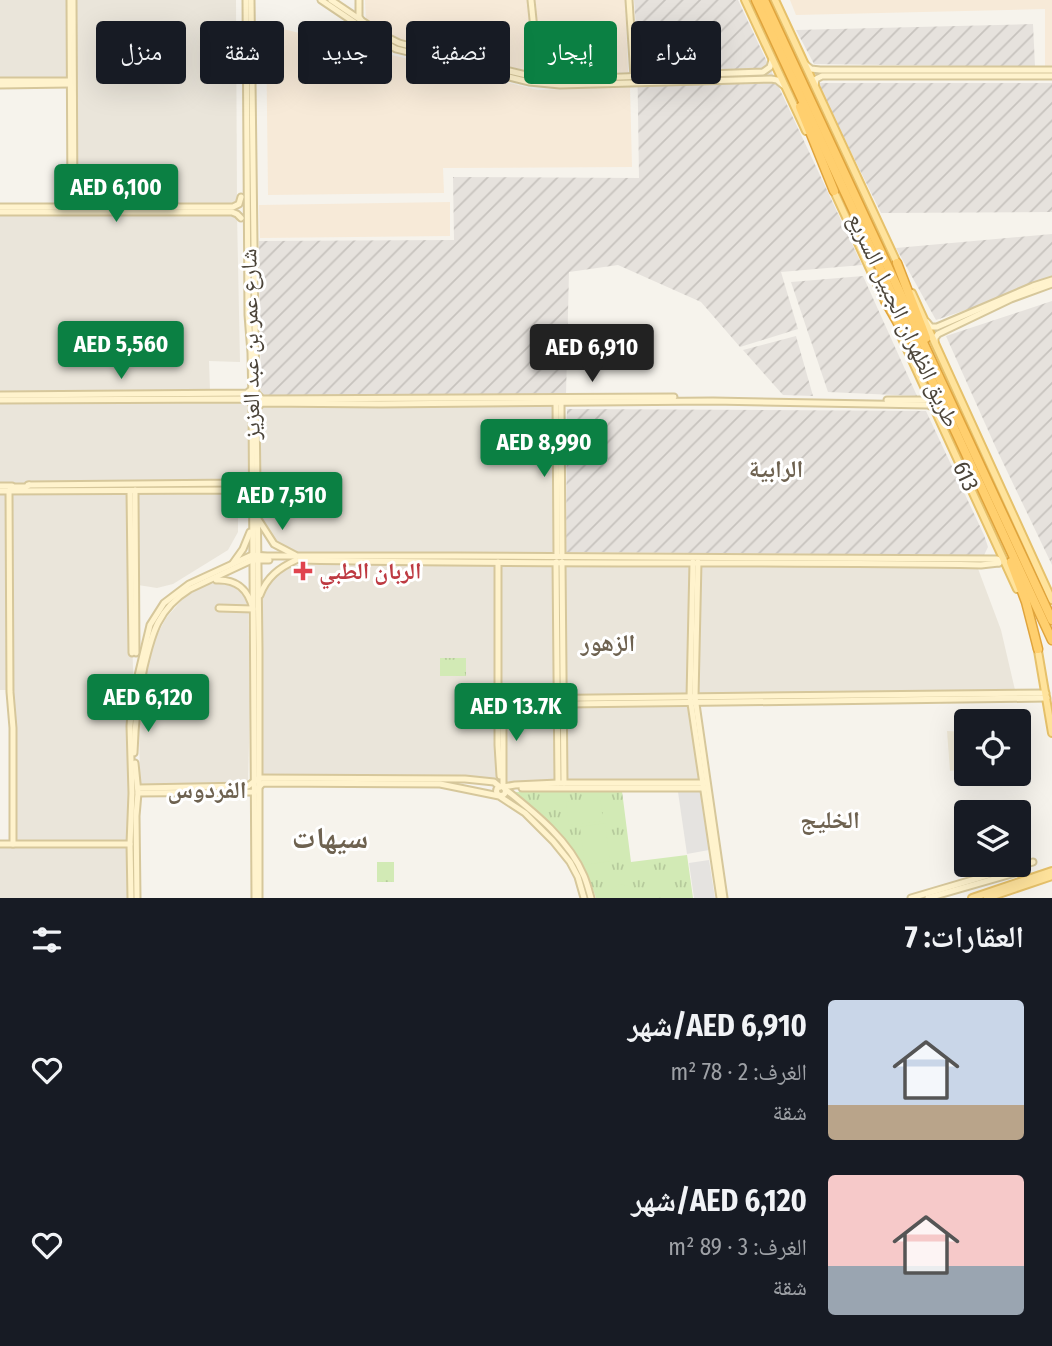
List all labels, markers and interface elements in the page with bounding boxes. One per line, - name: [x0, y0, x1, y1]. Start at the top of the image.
- chip: منزل: [96, 21, 186, 84]
- chip: شقة: [200, 21, 284, 84]
- chip: جديد: [298, 21, 392, 84]
- chip: تصفية: [406, 21, 510, 84]
- chip: إيجار: [524, 21, 617, 84]
- chip: شراء: [631, 21, 721, 84]
- pin: AED 6,100: [36, 164, 196, 224]
- text: AED 6,100: [70, 173, 162, 201]
- street label: طريق الظهران الجبيل السريع: [841, 208, 966, 432]
- street label: شارع عمر بن عبد العزيز: [234, 248, 267, 441]
- pin: AED 5,560: [41, 322, 201, 381]
- pin: AED 6,910: [512, 324, 672, 384]
- text: AED 5,560: [74, 330, 168, 358]
- text: AED 6,910: [546, 333, 638, 361]
- pin: AED 8,990: [464, 420, 624, 479]
- text: AED 8,990: [496, 428, 592, 456]
- district label: الرابية: [749, 455, 803, 483]
- street label: 613: [947, 457, 985, 495]
- pin: AED 7,510: [202, 472, 362, 532]
- text: AED 7,510: [237, 481, 327, 509]
- place label: الربان الطبي: [319, 557, 422, 590]
- marker: الربان الطبي: [293, 561, 313, 581]
- district label: الزهور: [580, 629, 635, 657]
- pin: AED 6,120: [68, 674, 228, 734]
- text: AED 6,120: [103, 683, 193, 711]
- pin: AED 13.7K: [436, 684, 596, 743]
- text: AED 13.7K: [471, 692, 561, 720]
- map controls: [954, 709, 1031, 877]
- button: locate: [954, 709, 1031, 786]
- district label: الفردوس: [167, 776, 247, 804]
- button: layers: [954, 800, 1031, 877]
- district label: الخليج: [800, 806, 860, 835]
- district label: سيهات: [292, 820, 368, 856]
- text: العقارات: 7: [905, 919, 1024, 955]
- icon: filters: [28, 921, 66, 959]
- text: AED 6,910/شهر: [628, 1008, 807, 1044]
- icon: home: [884, 1028, 968, 1112]
- icon: heart: [28, 1051, 66, 1089]
- text: الغرف: 2 · 78 m²: [671, 1058, 807, 1086]
- text: شقة: [773, 1098, 807, 1126]
- text: AED 6,120/شهر: [631, 1183, 807, 1219]
- icon: home: [884, 1203, 968, 1287]
- icon: heart: [28, 1226, 66, 1264]
- text: الغرف: 3 · 89 m²: [668, 1233, 807, 1261]
- text: شقة: [773, 1273, 807, 1301]

